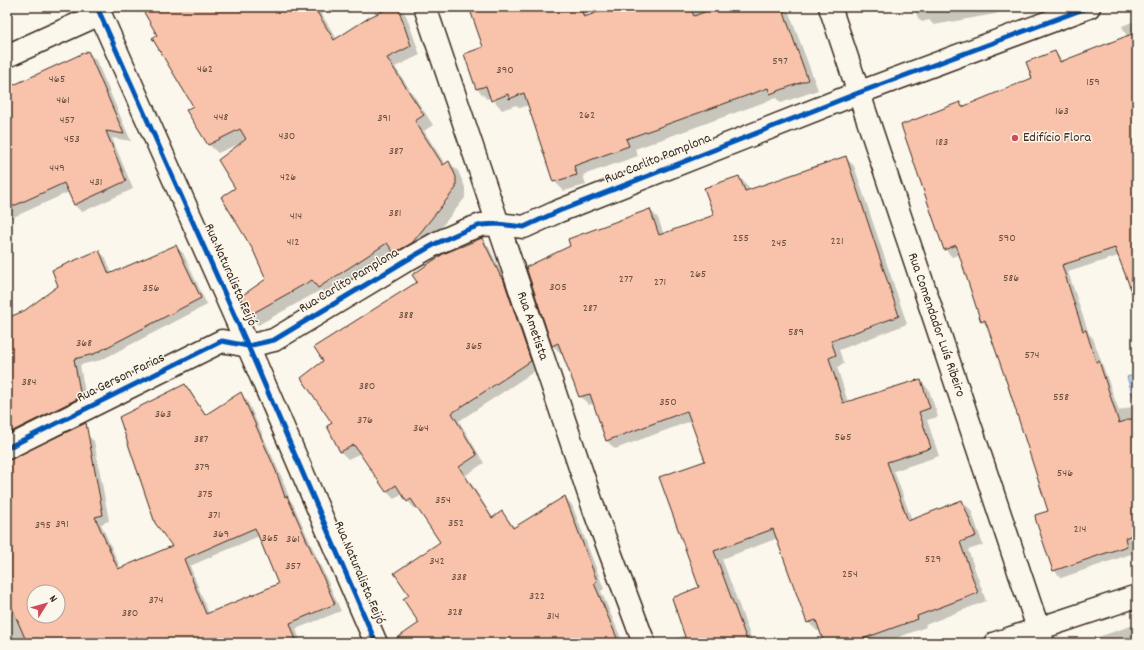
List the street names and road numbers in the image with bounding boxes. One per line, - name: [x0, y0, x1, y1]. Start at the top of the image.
- street label: Rua Carlito Pamplona: [602, 128, 715, 190]
- street label: Rua Naturalista Feijó: [198, 220, 262, 330]
- street label: Rua Carlito Pamplona: [295, 243, 403, 319]
- street label: Rua Comendador Luís Ribeiro: [902, 250, 970, 400]
- street label: Rua Ametista: [511, 289, 553, 363]
- street label: Rua Gerson Farias: [74, 348, 169, 408]
- street label: Rua Naturalista Feijó: [328, 518, 390, 628]

